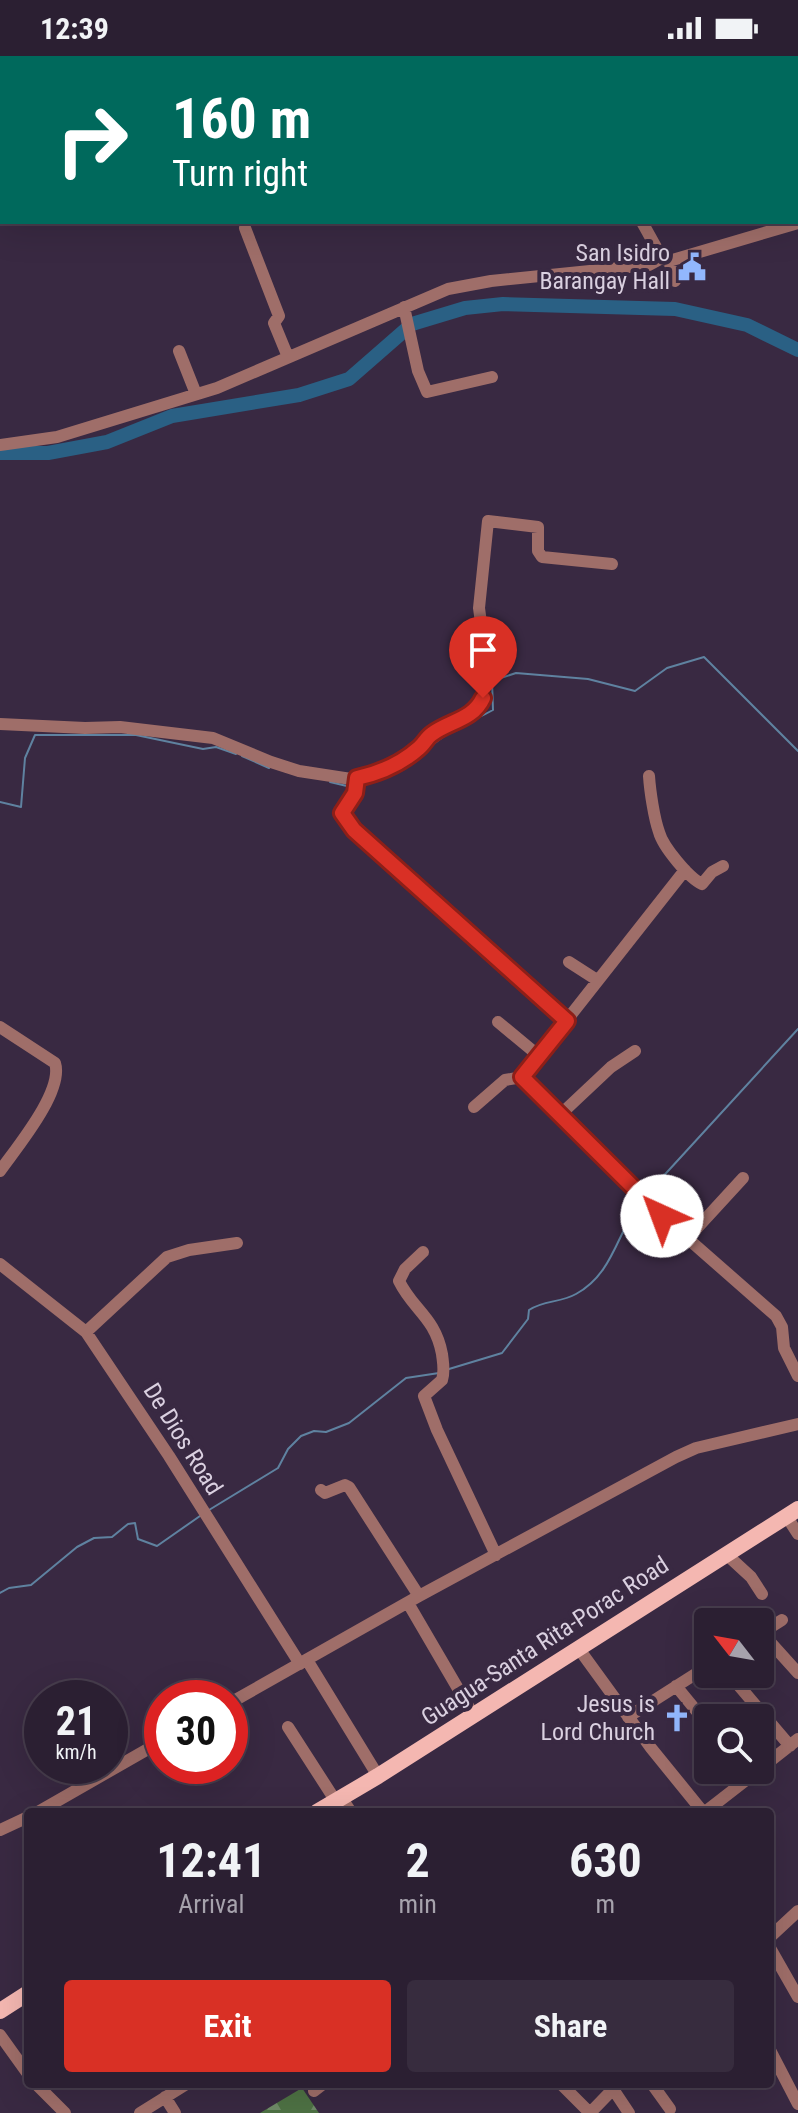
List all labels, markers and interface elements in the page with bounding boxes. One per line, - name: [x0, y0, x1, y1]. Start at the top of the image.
- text: 12:39: [40, 11, 109, 46]
- text: 160 m: [172, 86, 311, 152]
- icon: right: [40, 88, 144, 192]
- text: Turn right: [172, 153, 308, 195]
- place label: San Isidro Barangay Hall: [539, 239, 670, 295]
- public building icon: San Isidro Barangay Hall: [677, 252, 707, 282]
- pin: [449, 616, 517, 698]
- icon: arrive: [461, 628, 505, 672]
- position arrow: [620, 1174, 704, 1258]
- street label: De Dios Road: [138, 1378, 228, 1500]
- street label: Guagua-Santa Rita-Porac Road: [416, 1551, 674, 1731]
- north arrow: [694, 1608, 774, 1688]
- map controls: [694, 1608, 774, 1784]
- speed limit sign: 30: [144, 1680, 248, 1784]
- place label: Jesus is Lord Church: [540, 1690, 655, 1746]
- text: 21: [56, 1698, 96, 1745]
- church icon: Jesus is Lord Church: [662, 1703, 692, 1733]
- button: search: [694, 1704, 774, 1784]
- text: km/h: [55, 1740, 97, 1764]
- text: 12:41: [156, 1832, 266, 1889]
- text: 2: [406, 1832, 430, 1889]
- text: 630: [569, 1832, 642, 1889]
- text: Arrival: [178, 1889, 244, 1919]
- text: min: [399, 1889, 437, 1919]
- text: m: [596, 1889, 615, 1919]
- button: Exit: [64, 1980, 391, 2072]
- button: Share: [407, 1980, 734, 2072]

